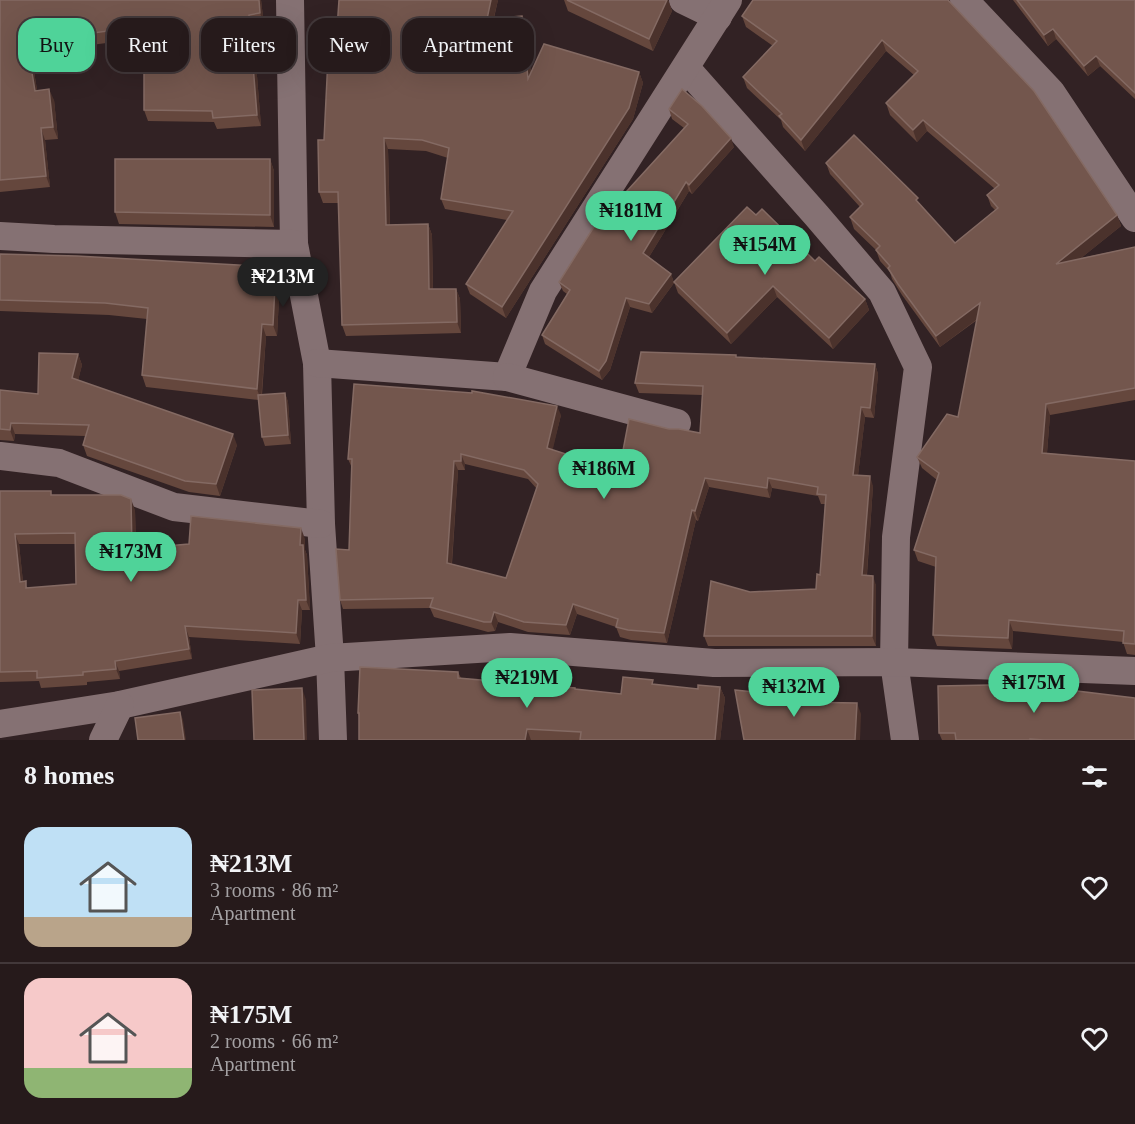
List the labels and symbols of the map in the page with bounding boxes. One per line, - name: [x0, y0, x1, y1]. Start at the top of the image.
- pin: ₦181M: [589, 191, 673, 242]
- pin: ₦154M: [723, 225, 807, 276]
- pin: ₦213M: [241, 257, 325, 308]
- pin: ₦186M: [562, 449, 646, 500]
- pin: ₦173M: [89, 532, 173, 583]
- pin: ₦219M: [485, 658, 569, 709]
- pin: ₦175M: [992, 663, 1076, 714]
- pin: ₦132M: [752, 667, 836, 718]

